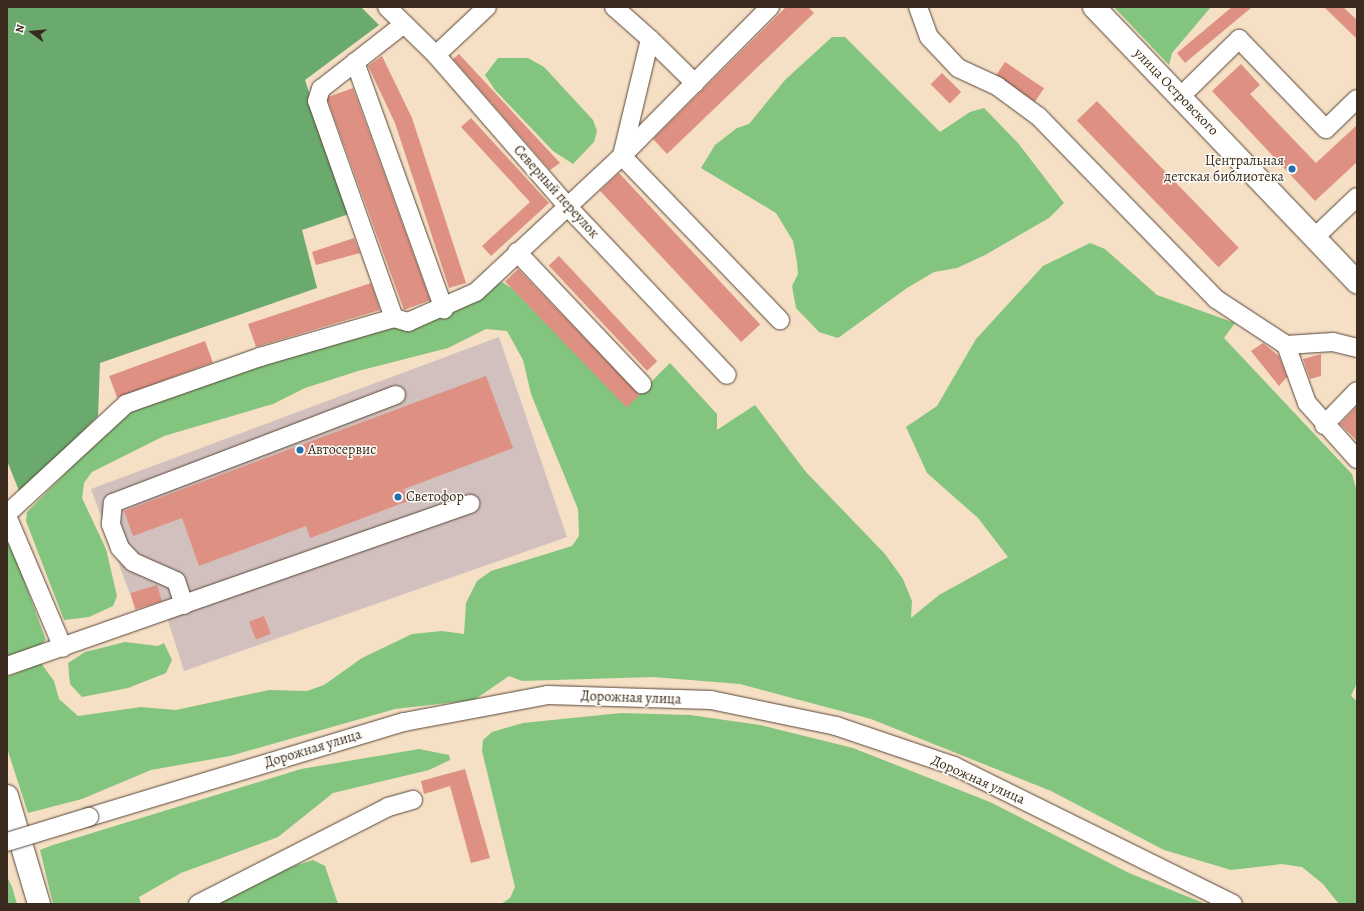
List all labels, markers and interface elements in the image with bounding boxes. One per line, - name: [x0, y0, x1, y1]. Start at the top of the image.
- north arrow: [12, 12, 52, 52]
- text: N: [12, 23, 28, 34]
- street label: улица Островского: [1130, 45, 1222, 139]
- street label: Северный переулок: [510, 142, 602, 242]
- place label: Центральная детская библиотека: [1164, 153, 1284, 186]
- marker: Центральная детская библиотека: [1287, 164, 1297, 174]
- place label: Автосервис: [308, 442, 376, 458]
- marker: Автосервис: [295, 445, 305, 455]
- place label: Светофор: [406, 489, 464, 505]
- marker: Светофор: [393, 492, 403, 502]
- street label: Дорожная улица: [580, 688, 682, 708]
- street label: Дорожная улица: [262, 726, 364, 772]
- street label: Дорожная улица: [929, 752, 1027, 808]

